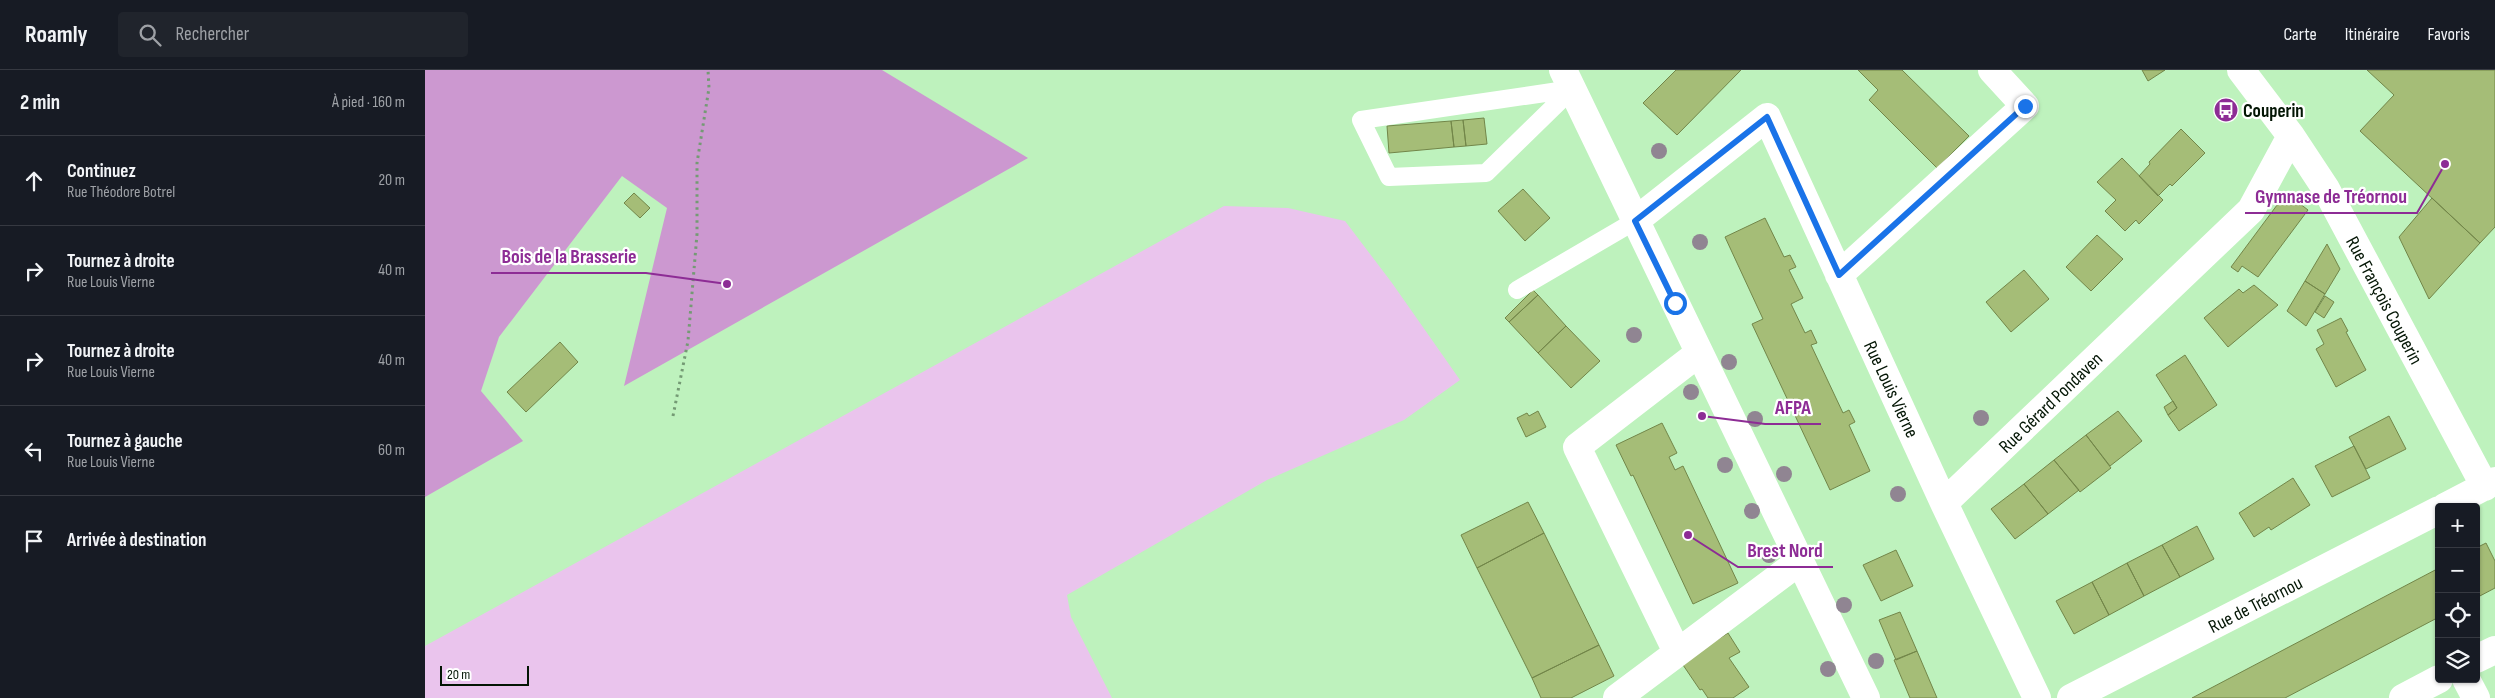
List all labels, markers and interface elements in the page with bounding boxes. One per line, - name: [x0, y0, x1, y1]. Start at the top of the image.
- search box: [118, 12, 468, 57]
- text: Roamly: [25, 20, 88, 49]
- icon: search: [136, 21, 164, 49]
- text: Rechercher: [176, 23, 249, 46]
- text: Carte: [2283, 24, 2317, 45]
- text: Itinéraire: [2345, 24, 2399, 45]
- text: Favoris: [2427, 24, 2470, 45]
- text: 2 min: [20, 90, 60, 115]
- text: À pied · 160 m: [332, 93, 405, 112]
- route end: [2014, 95, 2037, 118]
- bus stop icon: Couperin: [2213, 97, 2239, 123]
- place label: Couperin: [2243, 100, 2304, 123]
- text: Continuez: [67, 160, 136, 183]
- icon: ahead: [20, 167, 48, 195]
- text: 20 m: [378, 171, 405, 190]
- callout: Gymnase de Tréornou: [2245, 178, 2417, 213]
- text: Rue Théodore Botrel: [67, 183, 175, 202]
- text: Gymnase de Tréornou: [2255, 185, 2407, 209]
- street label: Rue François Couperin: [2340, 233, 2427, 369]
- callout: Bois de la Brasserie: [491, 238, 646, 273]
- text: Bois de la Brasserie: [502, 245, 637, 269]
- text: Tournez à droite: [67, 250, 175, 273]
- icon: right: [20, 257, 48, 285]
- text: 40 m: [378, 261, 405, 280]
- text: Rue Louis Vierne: [67, 273, 155, 292]
- route start: [1664, 292, 1687, 315]
- street label: Rue Louis Vierne: [1858, 337, 1923, 442]
- text: Tournez à droite: [67, 340, 175, 363]
- icon: right: [20, 347, 48, 375]
- street label: Rue Gérard Pondaven: [1994, 348, 2108, 458]
- text: 40 m: [378, 351, 405, 370]
- text: Rue Louis Vierne: [67, 363, 155, 382]
- callout: AFPA: [1765, 389, 1821, 424]
- text: AFPA: [1774, 396, 1811, 420]
- text: Tournez à gauche: [67, 430, 183, 453]
- icon: left: [20, 437, 48, 465]
- text: 60 m: [378, 441, 405, 460]
- text: Rue Louis Vierne: [67, 453, 155, 472]
- map controls: [2435, 503, 2480, 683]
- button: +: [2435, 503, 2480, 548]
- icon: arrive: [20, 527, 48, 555]
- text: Arrivée à destination: [67, 529, 207, 552]
- callout: Brest Nord: [1738, 532, 1833, 567]
- text: Brest Nord: [1747, 539, 1823, 563]
- button: −: [2435, 548, 2480, 593]
- street label: Rue de Tréornou: [2205, 572, 2307, 639]
- button: locate: [2435, 593, 2480, 638]
- button: layers: [2435, 638, 2480, 683]
- scale bar: [440, 663, 529, 686]
- text: 20 m: [447, 666, 470, 683]

